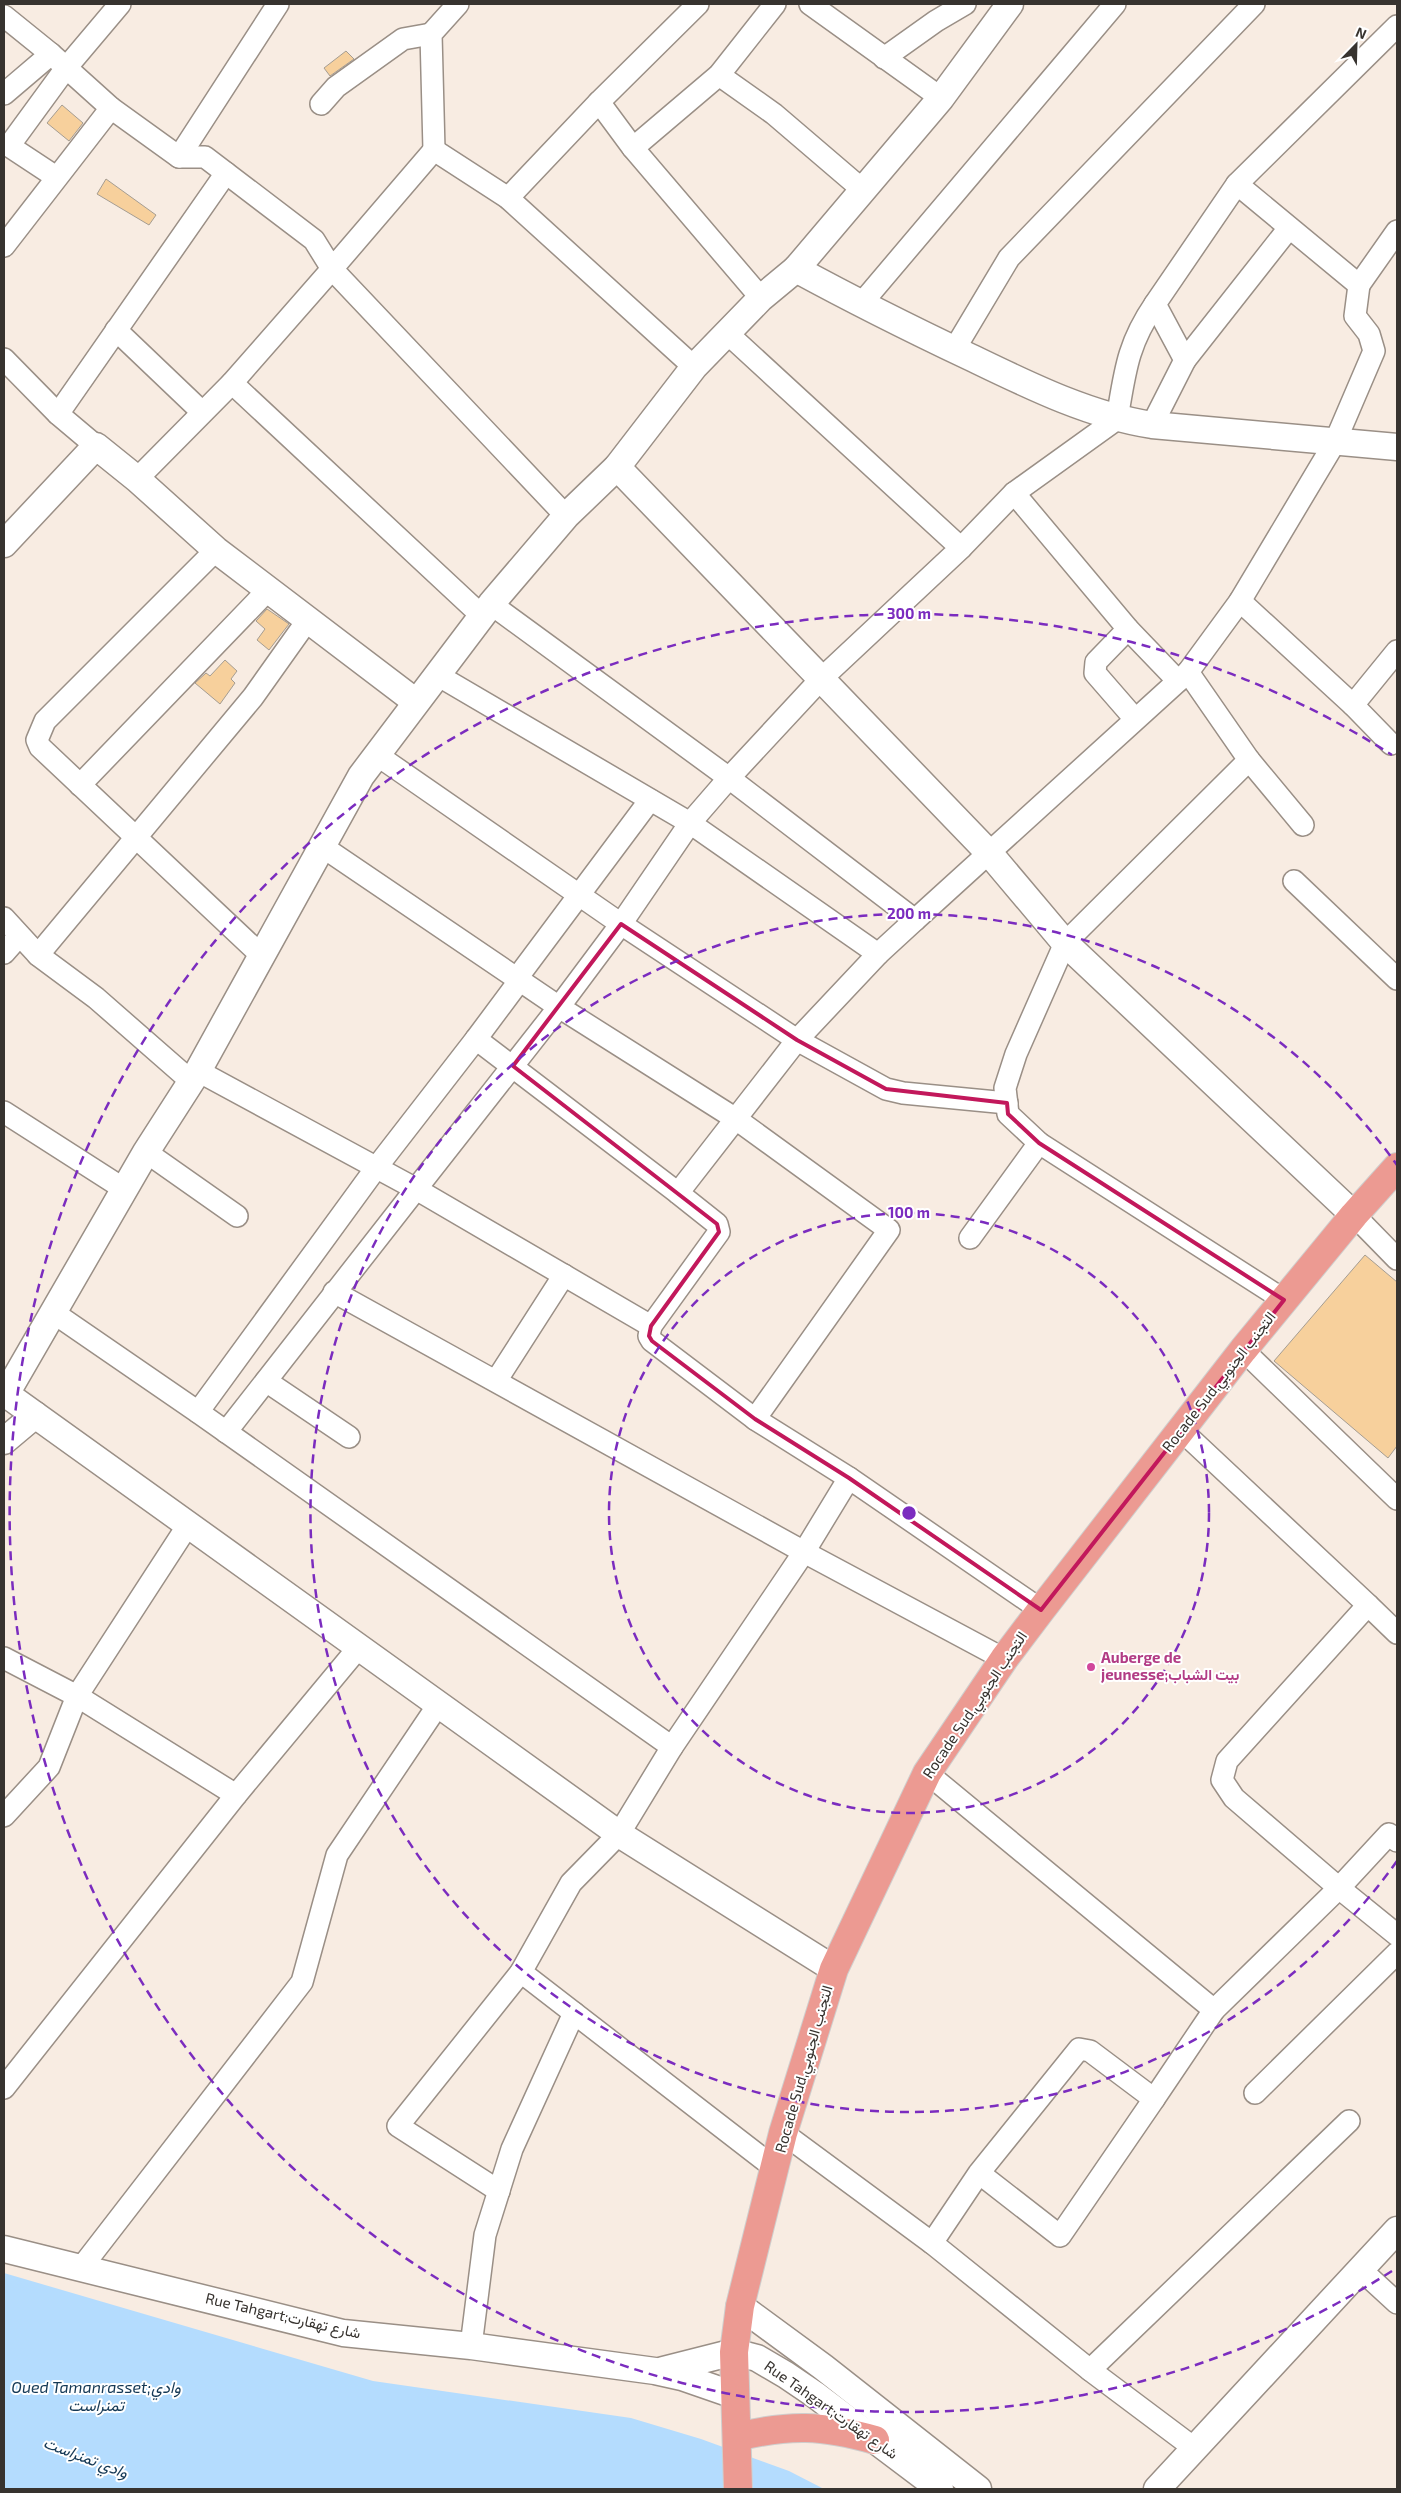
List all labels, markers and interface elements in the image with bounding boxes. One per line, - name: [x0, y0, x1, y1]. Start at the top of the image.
- north arrow: [1331, 20, 1381, 70]
- text: N: [1353, 23, 1369, 42]
- text: 300 m: [887, 604, 931, 622]
- text: 200 m: [887, 904, 931, 922]
- text: 100 m: [888, 1203, 930, 1221]
- street label: Rocade Sud,التجنب الجنوبي: [1158, 1308, 1283, 1458]
- centre of rings: [900, 1504, 918, 1522]
- street label: Rocade Sud,التجنب الجنوبي: [918, 1628, 1034, 1784]
- place label: Auberge de jeunesse;بيت الشباب: [1101, 1648, 1239, 1684]
- marker: Auberge de jeunesse;بيت الشباب: [1085, 1661, 1097, 1673]
- street label: Rocade Sud,التجنب الجنوبي: [771, 1983, 840, 2156]
- street label: Rue Tahgart;شارع تهقارت: [203, 2288, 363, 2345]
- street label: Rue Tahgart;شارع تهقارت: [760, 2356, 902, 2465]
- water label: Oued Tamanrasset;وادي تمنراست: [11, 2377, 181, 2416]
- water label: وادي تمنراست: [39, 2432, 131, 2486]

